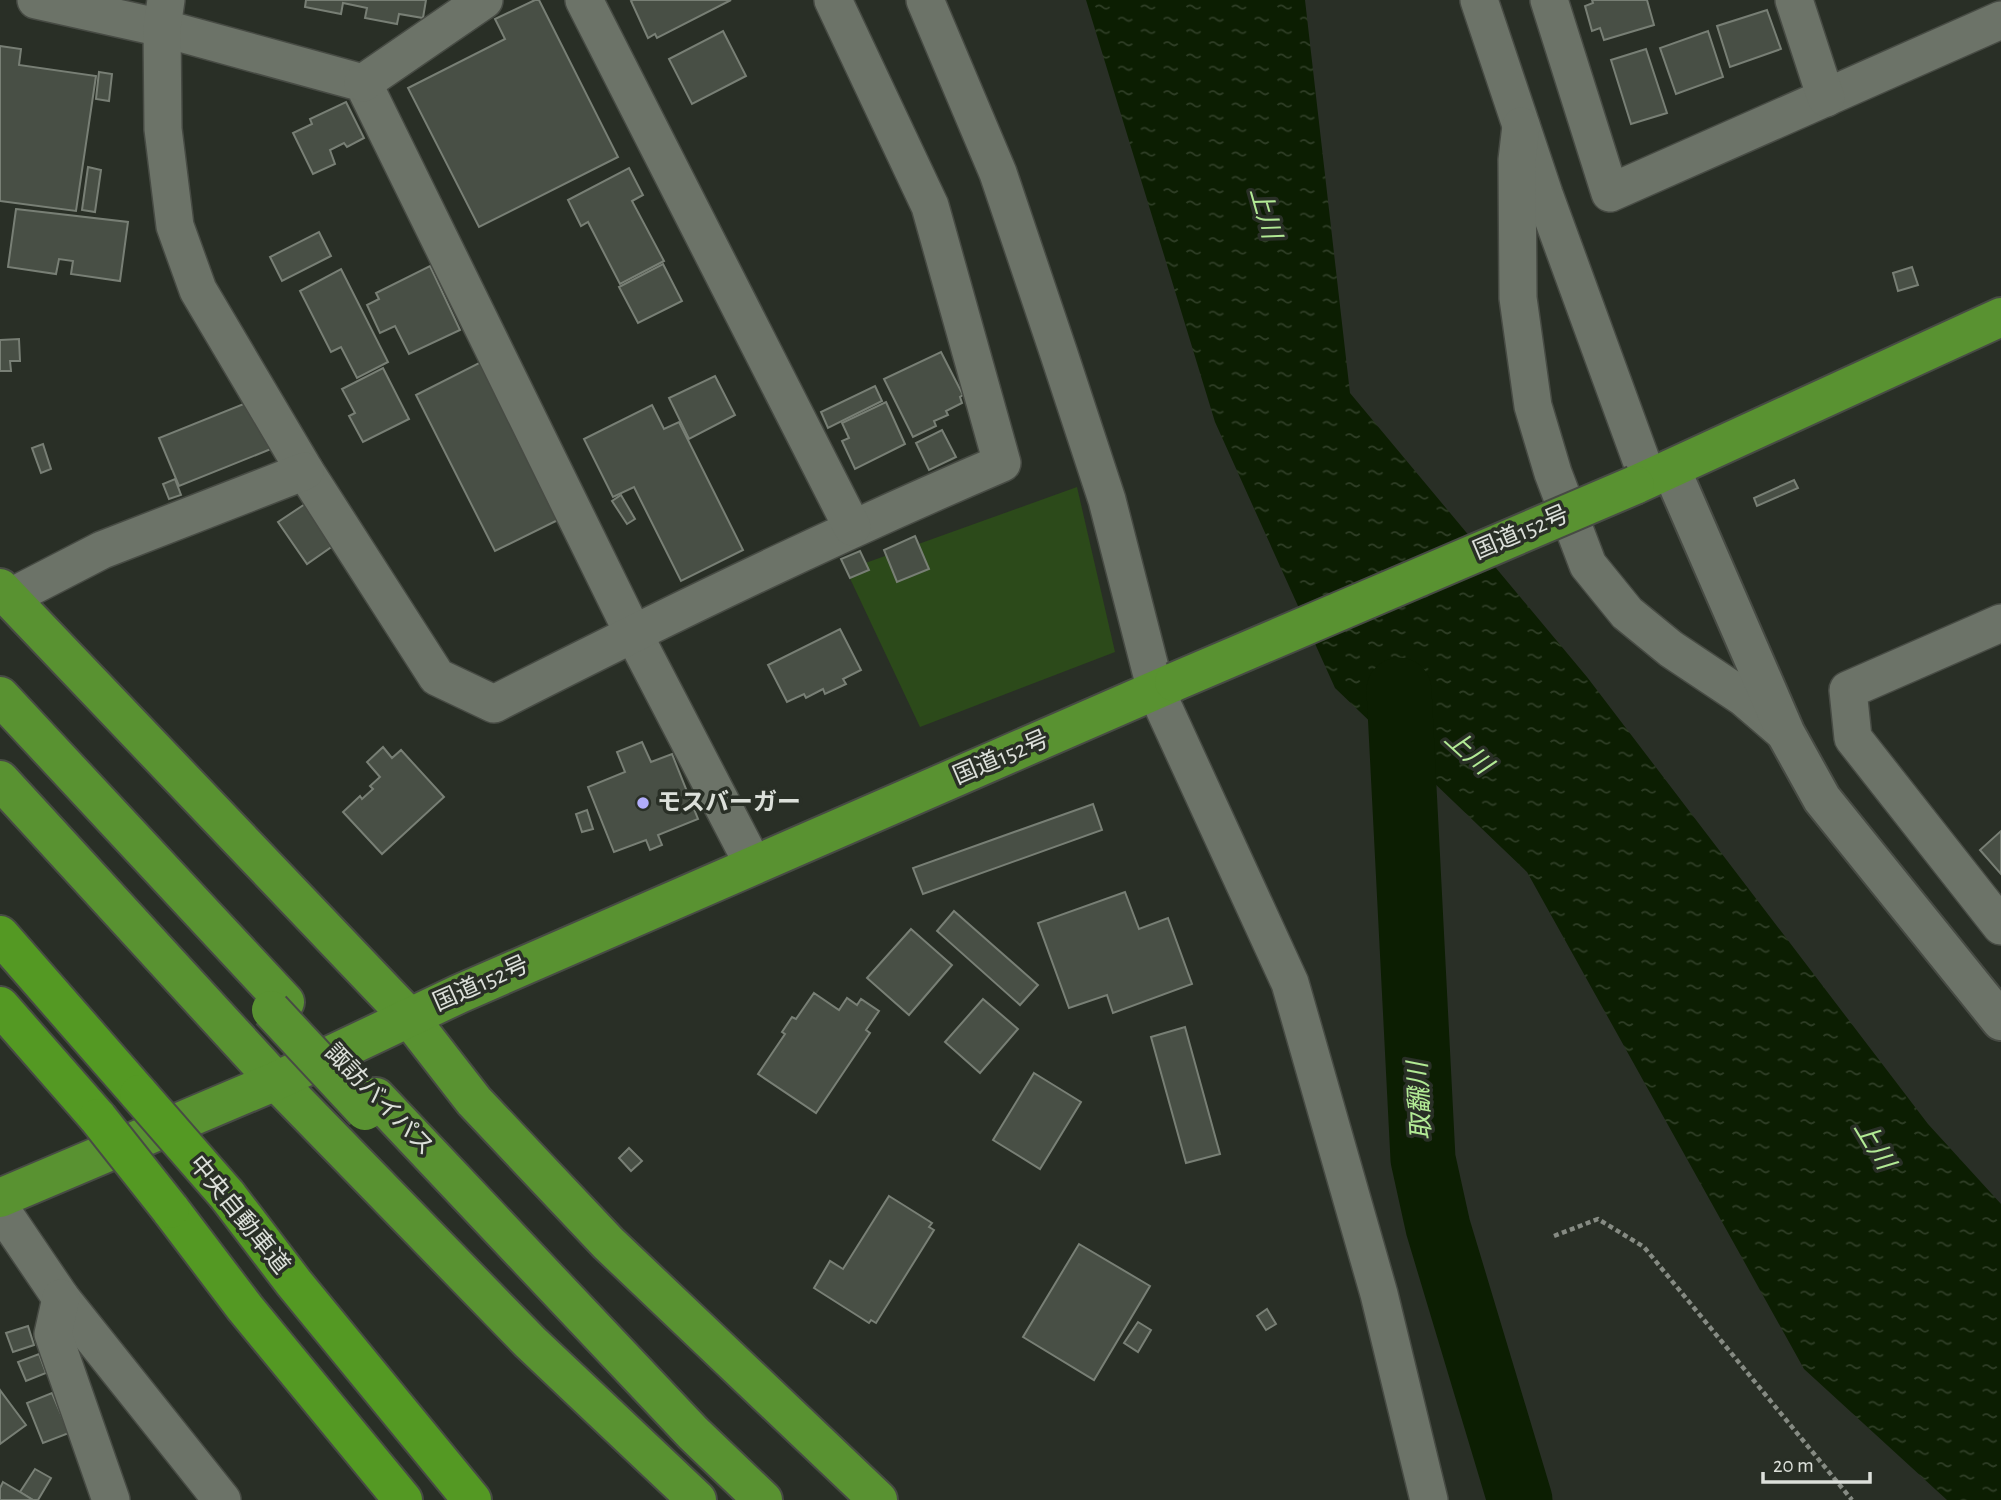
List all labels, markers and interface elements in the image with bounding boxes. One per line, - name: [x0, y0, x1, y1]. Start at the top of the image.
- water label: 上川: [1245, 184, 1286, 244]
- street label: 国道152号: [1469, 500, 1572, 564]
- water label: 上川: [1440, 724, 1499, 781]
- street label: 国道152号: [949, 725, 1052, 789]
- place label: モスバーガー: [657, 789, 801, 815]
- marker: モスバーガー: [635, 795, 651, 811]
- street label: 国道152号: [429, 951, 532, 1016]
- street label: 諏訪バイパス: [321, 1039, 439, 1160]
- water label: 取飜川: [1404, 1058, 1435, 1141]
- water label: 上川: [1849, 1115, 1901, 1177]
- street label: 中央自動車道: [184, 1150, 295, 1279]
- scale bar: [1763, 1440, 1870, 1484]
- text: 20 m: [1773, 1455, 1814, 1476]

